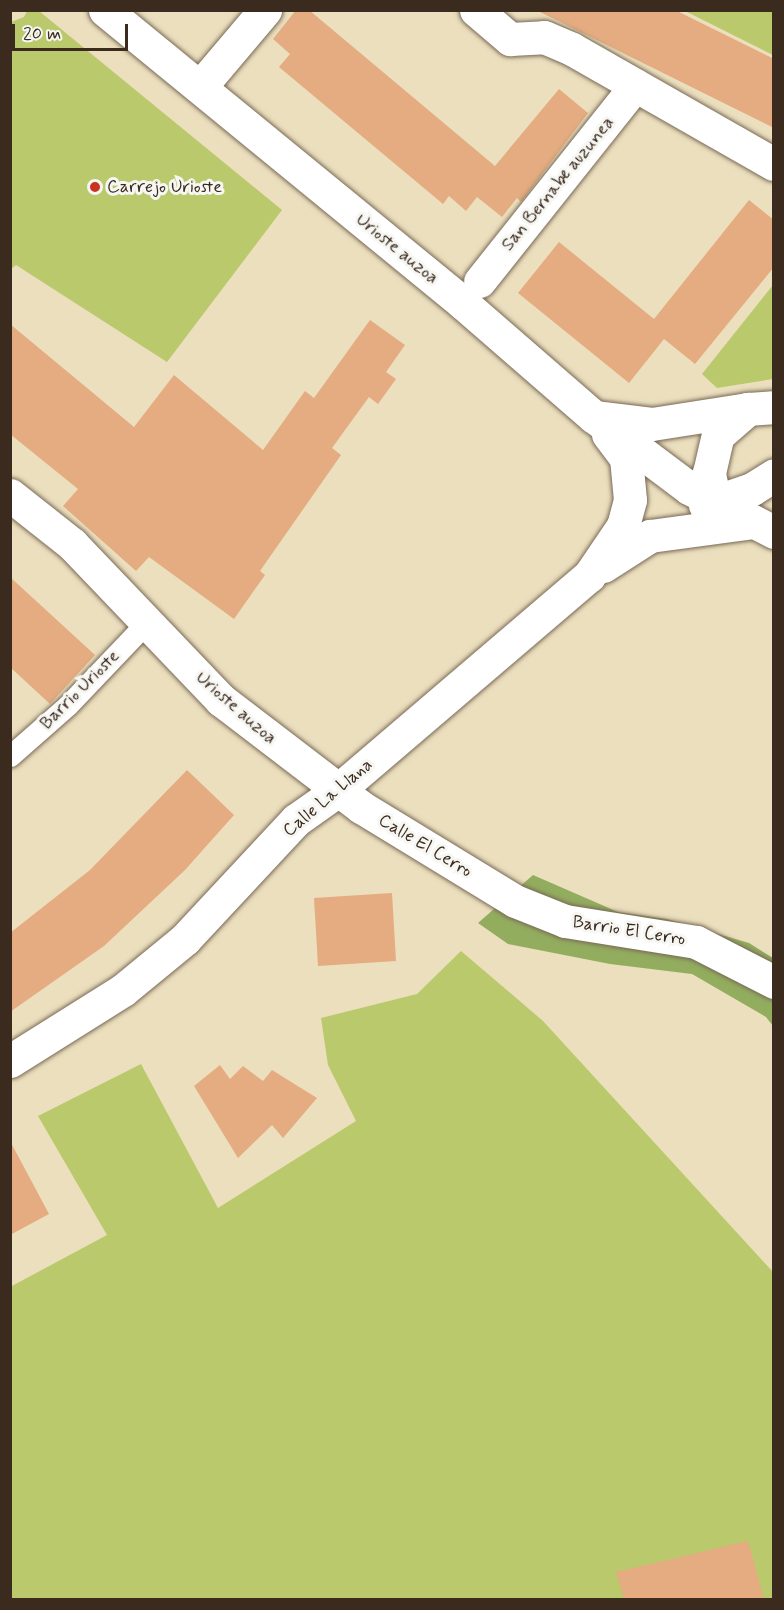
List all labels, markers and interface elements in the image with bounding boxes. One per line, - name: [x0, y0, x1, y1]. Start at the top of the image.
- scale bar: [15, 12, 130, 50]
- text: 20 m: [23, 22, 61, 46]
- street label: San Bernabe auzunea: [497, 112, 619, 256]
- place label: Carrejo Urioste: [107, 176, 222, 198]
- marker: Carrejo Urioste: [88, 180, 102, 194]
- street label: Urioste auzoa: [353, 210, 441, 288]
- street label: Barrio Urioste: [36, 646, 124, 734]
- street label: Urioste auzoa: [192, 668, 280, 748]
- street label: Calle La Llana: [277, 752, 379, 844]
- street label: Calle El Cerro: [374, 809, 476, 883]
- street label: Barrio El Cerro: [570, 911, 688, 951]

